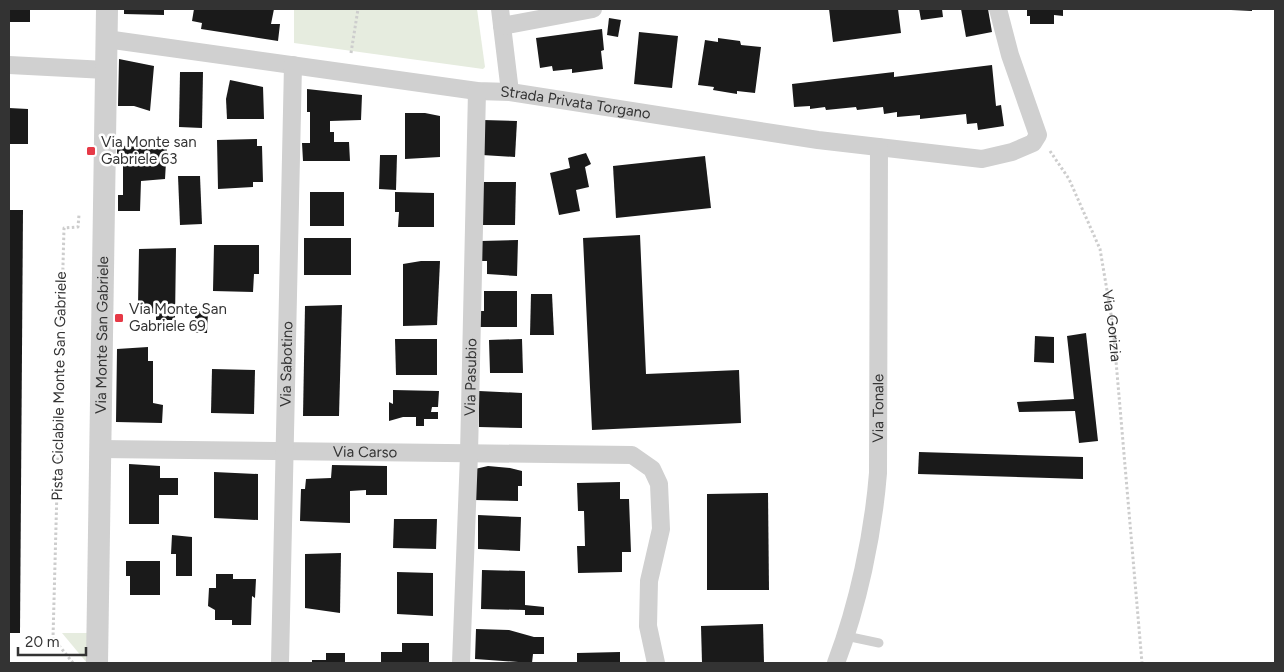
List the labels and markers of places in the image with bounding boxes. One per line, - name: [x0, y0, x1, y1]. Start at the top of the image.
- place label: Via Monte san Gabriele 63: [101, 133, 197, 168]
- marker: Via Monte san Gabriele 63: [85, 145, 97, 157]
- place label: Via Monte San Gabriele 69: [129, 300, 227, 335]
- marker: Via Monte San Gabriele 69: [113, 312, 125, 324]

